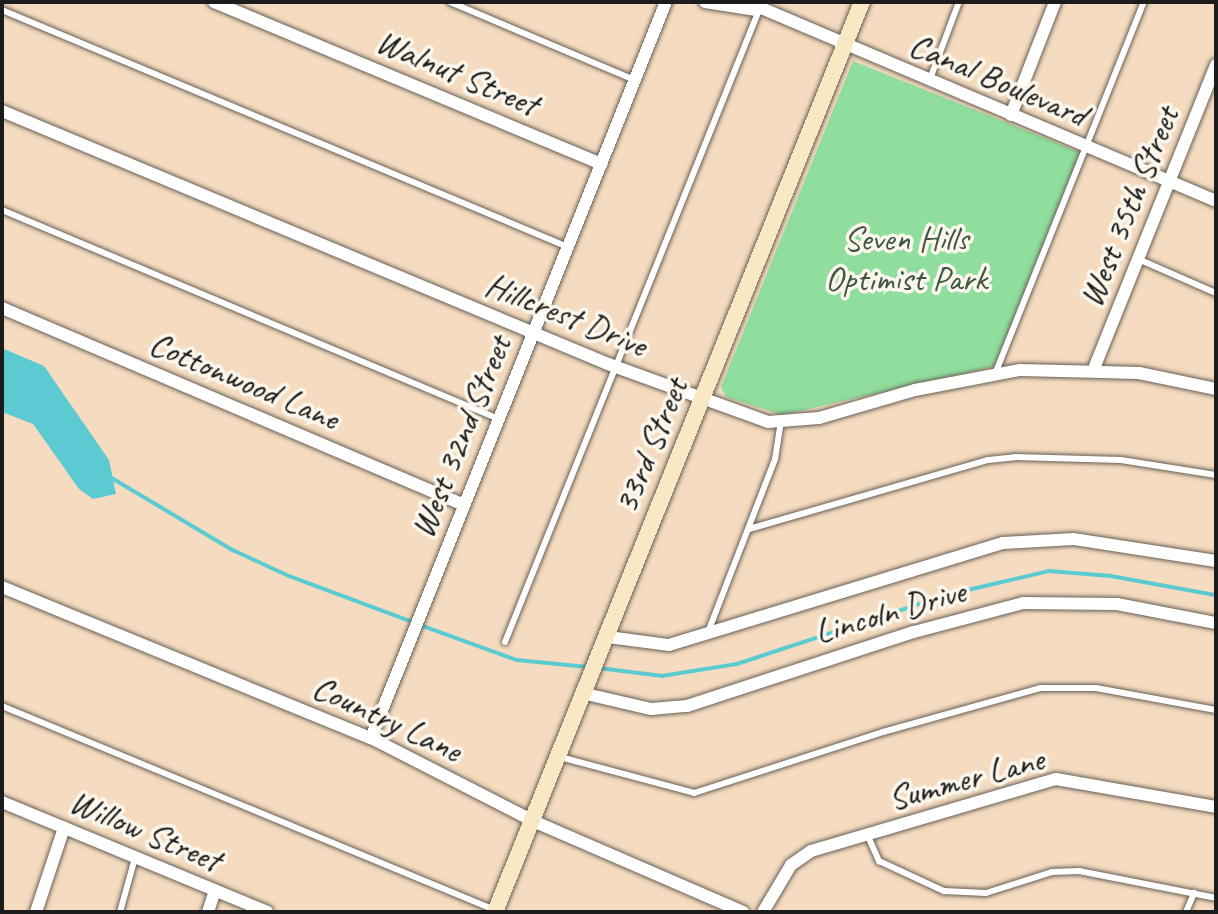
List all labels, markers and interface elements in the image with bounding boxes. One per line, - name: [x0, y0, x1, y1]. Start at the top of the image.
- street label: Walnut Street: [370, 20, 544, 126]
- street label: Canal Boulevard: [902, 24, 1094, 136]
- street label: West 35th Street: [1070, 101, 1188, 313]
- park label: Seven Hills Optimist Park: [825, 218, 987, 300]
- street label: Hillcrest Drive: [479, 264, 653, 366]
- street label: Cottonwood Lane: [143, 322, 345, 440]
- street label: West 32nd Street: [401, 330, 521, 544]
- street label: 33rd Street: [605, 372, 697, 520]
- street label: Lincoln Drive: [810, 570, 970, 654]
- street label: Country Lane: [306, 666, 468, 772]
- street label: Summer Lane: [883, 738, 1049, 820]
- street label: Willow Street: [63, 780, 227, 882]

